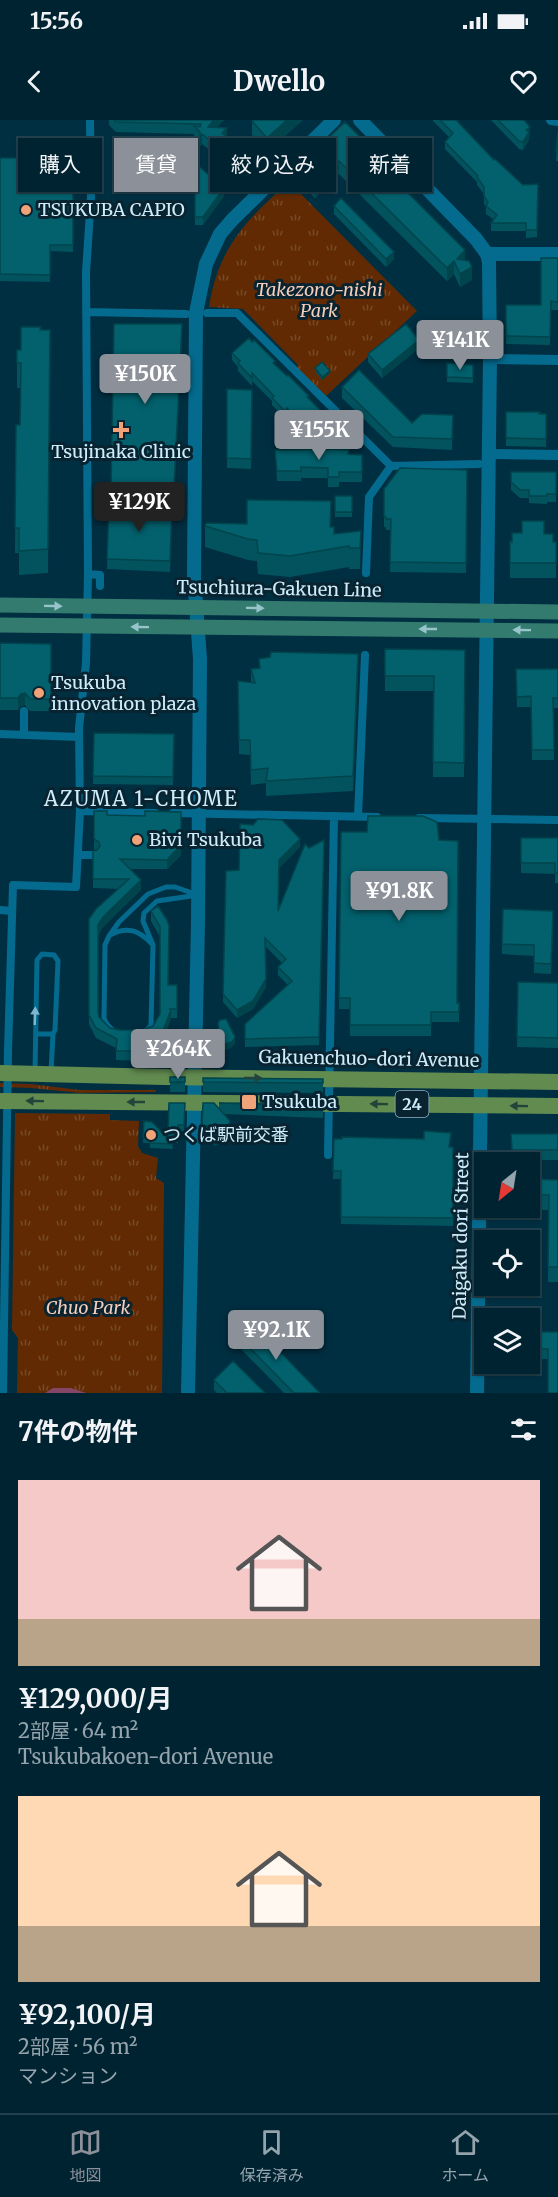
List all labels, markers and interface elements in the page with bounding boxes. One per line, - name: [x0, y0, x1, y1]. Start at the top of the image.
- text: 15:56: [30, 7, 83, 35]
- text: Dwello: [233, 64, 325, 98]
- icon: back: [18, 65, 51, 98]
- icon: heart: [507, 65, 540, 98]
- chip: 購入: [18, 138, 102, 192]
- chip: 賃貸: [114, 138, 198, 192]
- chip: 絞り込み: [210, 138, 336, 192]
- chip: 新着: [348, 138, 432, 192]
- place label: TSUKUBA CAPIO: [38, 198, 185, 221]
- marker: TSUKUBA CAPIO: [19, 203, 33, 217]
- park label: Takezono-nishi Park: [255, 278, 383, 322]
- pin: ¥141K: [418, 320, 502, 371]
- text: ¥141K: [431, 327, 489, 352]
- pin: ¥150K: [103, 354, 187, 405]
- text: ¥150K: [113, 361, 177, 386]
- pin: ¥155K: [277, 410, 361, 461]
- text: ¥155K: [288, 417, 350, 442]
- marker: Tsujinaka Clinic: [112, 421, 130, 439]
- place label: Tsujinaka Clinic: [51, 440, 191, 463]
- pin: ¥129K: [97, 482, 181, 533]
- text: ¥129K: [108, 489, 170, 514]
- street label: Tsuchiura-Gakuen Line: [176, 575, 382, 602]
- one-way arrow: [44, 601, 63, 610]
- one-way arrow: [246, 603, 265, 613]
- one-way arrow: [130, 622, 149, 632]
- one-way arrow: [419, 624, 438, 634]
- one-way arrow: [513, 625, 532, 635]
- place label: Tsukuba innovation plaza: [51, 671, 197, 715]
- marker: Tsukuba innovation plaza: [32, 686, 46, 700]
- district label: AZUMA 1-CHOME: [43, 786, 238, 811]
- place label: Bivi Tsukuba: [149, 828, 262, 851]
- marker: Bivi Tsukuba: [130, 833, 144, 847]
- pin: ¥91.8K: [350, 871, 448, 922]
- text: ¥91.8K: [365, 878, 433, 903]
- one-way arrow: [30, 1006, 40, 1025]
- pin: ¥264K: [136, 1029, 220, 1080]
- text: ¥264K: [145, 1036, 211, 1061]
- street label: Gakuenchuo-dori Avenue: [259, 1045, 479, 1072]
- one-way arrow: [244, 1073, 263, 1082]
- place label: Tsukuba: [262, 1090, 337, 1113]
- road number: 24: [396, 1091, 428, 1117]
- marker: Tsukuba: [240, 1093, 258, 1111]
- one-way arrow: [25, 1096, 44, 1106]
- one-way arrow: [126, 1097, 145, 1107]
- one-way arrow: [370, 1099, 389, 1109]
- one-way arrow: [509, 1101, 528, 1110]
- place label: つくば駅前交番: [163, 1123, 289, 1146]
- marker: つくば駅前交番: [144, 1128, 158, 1142]
- street label: Daigaku dori Street: [448, 1152, 473, 1320]
- north arrow: [474, 1152, 540, 1218]
- map controls: [474, 1152, 540, 1374]
- button: locate: [474, 1230, 540, 1296]
- park label: Chuo Park: [46, 1296, 130, 1319]
- button: layers: [474, 1308, 540, 1374]
- pin: ¥92.1K: [227, 1310, 325, 1361]
- text: ¥92.1K: [242, 1317, 310, 1342]
- icon: filters: [507, 1413, 540, 1446]
- text: 7件の物件: [18, 1415, 138, 1448]
- icon: home: [225, 1519, 333, 1627]
- text: ¥129,000/月: [18, 1682, 172, 1715]
- text: 2部屋 · 64 m²: [18, 1718, 138, 1743]
- text: Tsukubakoen-dori Avenue: [18, 1744, 273, 1769]
- icon: home: [225, 1835, 333, 1943]
- text: ¥92,100/月: [18, 1998, 156, 2031]
- text: 2部屋 · 56 m²: [18, 2034, 137, 2059]
- text: マンション: [18, 2063, 118, 2088]
- tab: 地図: [69, 2126, 102, 2186]
- tab: 保存済み: [240, 2126, 304, 2186]
- tab: ホーム: [442, 2126, 489, 2186]

